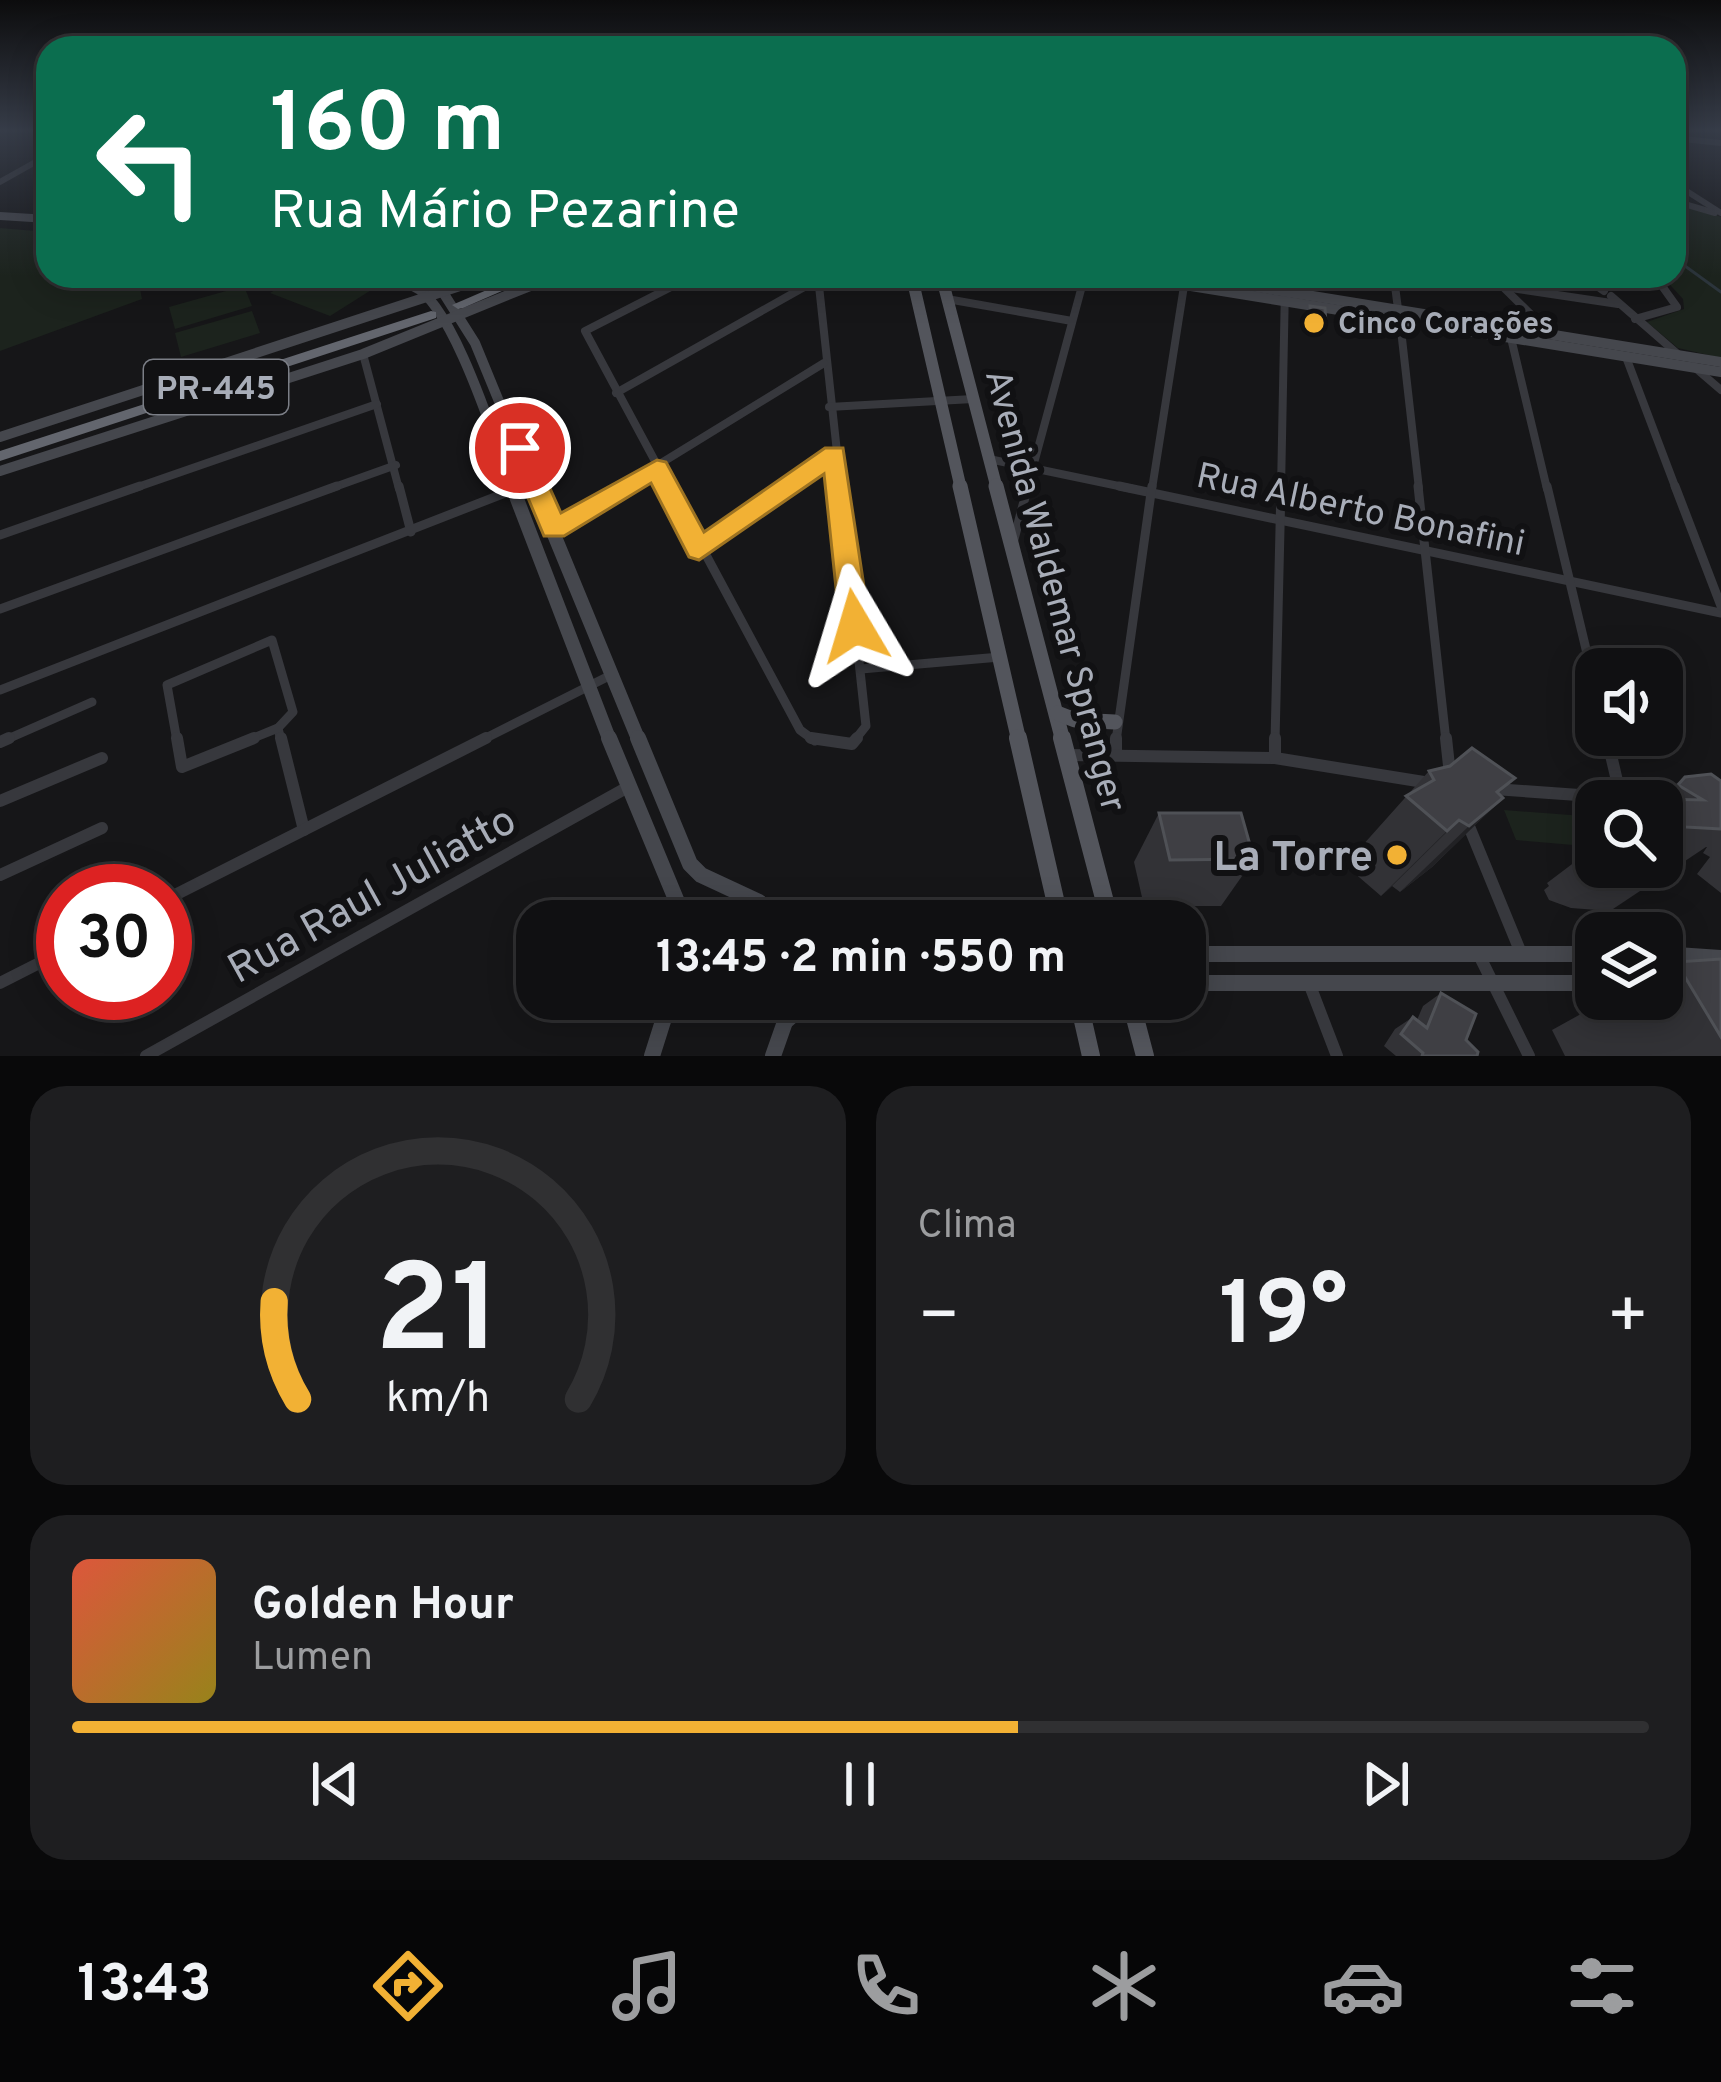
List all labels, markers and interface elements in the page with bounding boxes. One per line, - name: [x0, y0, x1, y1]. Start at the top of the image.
- text: 160 m: [270, 75, 505, 181]
- icon: left: [72, 84, 228, 240]
- text: Rua Mário Pezarine: [270, 179, 740, 248]
- place label: Cinco Corações: [1338, 307, 1553, 344]
- marker: Cinco Corações: [1301, 310, 1327, 336]
- road number: PR-445: [144, 360, 288, 414]
- street label: Avenida Waldemar Spranger: [972, 365, 1134, 817]
- pin: [469, 397, 571, 499]
- icon: arrive: [487, 415, 553, 481]
- street label: Rua Alberto Bonafini: [1192, 455, 1528, 569]
- position arrow: [792, 563, 918, 689]
- map controls: [1575, 648, 1683, 1020]
- button: sound: [1575, 648, 1683, 756]
- button: search: [1575, 780, 1683, 888]
- street label: Rua Raul Juliatto: [220, 796, 526, 998]
- place label: La Torre: [1213, 833, 1373, 886]
- marker: La Torre: [1384, 842, 1410, 868]
- speed limit sign: 30: [36, 864, 192, 1020]
- button: layers: [1575, 912, 1683, 1020]
- text: 13:45 · 2 min · 550 m: [656, 931, 1066, 988]
- text: Clima: [918, 1203, 1017, 1252]
- text: 21: [375, 1238, 501, 1396]
- text: 19°: [1219, 1263, 1348, 1376]
- text: −: [918, 1278, 960, 1361]
- text: +: [1606, 1278, 1649, 1361]
- text: km/h: [386, 1372, 490, 1426]
- text: Golden Hour: [252, 1578, 514, 1635]
- text: Lumen: [252, 1635, 373, 1684]
- icon: previous: [302, 1751, 368, 1817]
- icon: pause: [827, 1751, 893, 1817]
- icon: next: [1353, 1751, 1419, 1817]
- icon: directions: [366, 1944, 450, 2028]
- icon: music: [605, 1944, 689, 2028]
- icon: phone: [844, 1944, 928, 2028]
- icon: climate: [1082, 1944, 1166, 2028]
- icon: car: [1321, 1944, 1405, 2028]
- icon: filters: [1560, 1944, 1644, 2028]
- text: 13:43: [77, 1952, 212, 2021]

